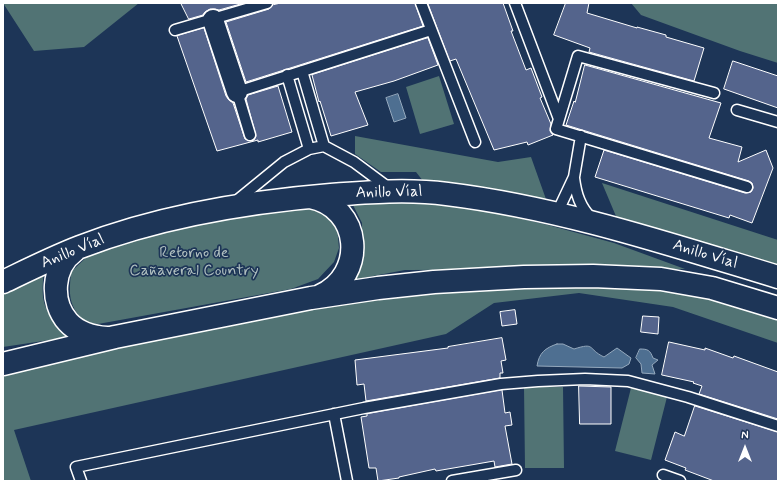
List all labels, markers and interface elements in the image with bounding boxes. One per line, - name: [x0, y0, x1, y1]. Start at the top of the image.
- street label: Anillo Víal: [355, 183, 423, 203]
- street label: Anillo Víal: [38, 231, 108, 273]
- street label: Anillo Víal: [670, 236, 740, 274]
- park label: Retorno de Cañaveral Country: [129, 244, 259, 282]
- north arrow: [725, 428, 765, 468]
- text: N: [741, 429, 749, 443]

